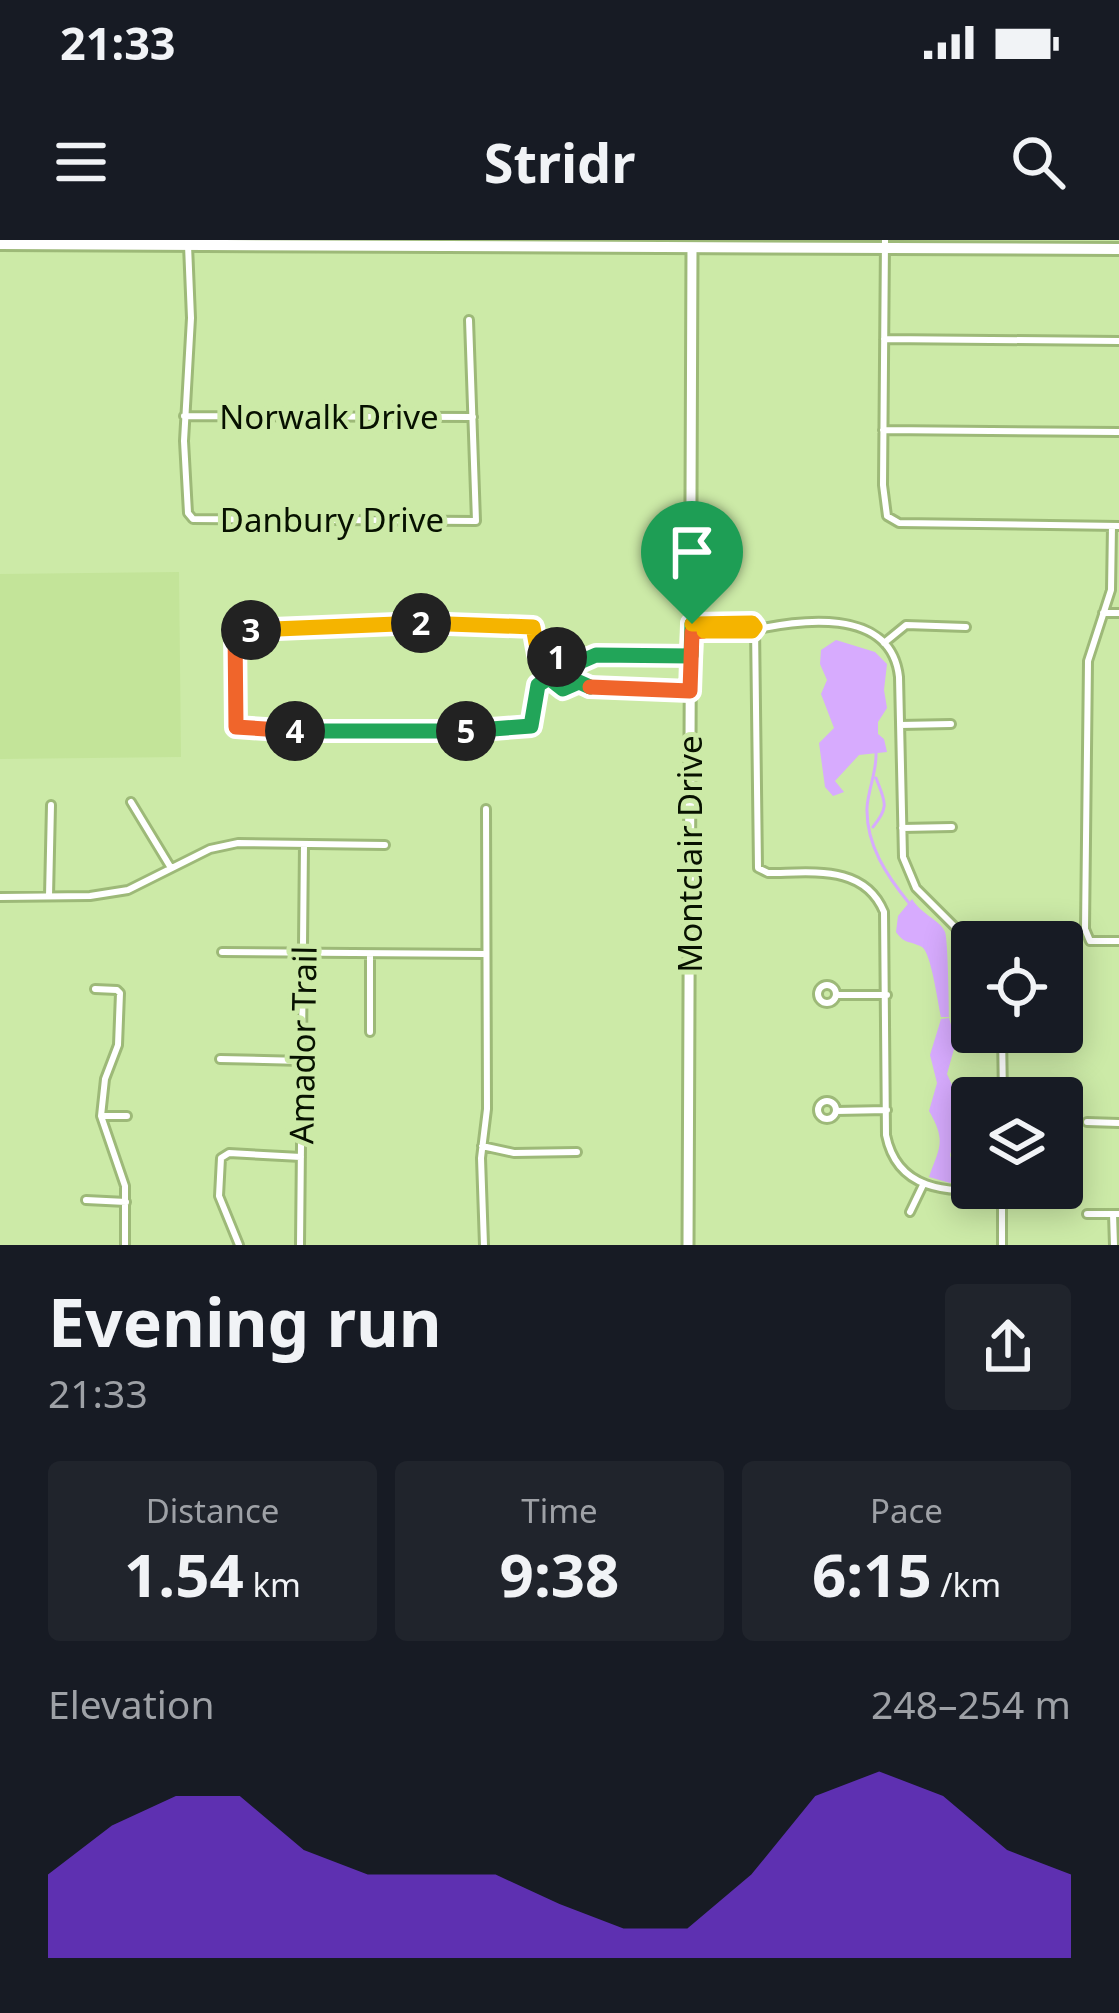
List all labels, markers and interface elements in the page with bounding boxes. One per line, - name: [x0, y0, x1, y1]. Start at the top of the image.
- text: 21:33: [60, 12, 176, 73]
- text: Stridr: [484, 125, 635, 199]
- icon: menu: [48, 129, 114, 195]
- icon: search: [1005, 129, 1071, 195]
- street label: Norwalk Drive: [219, 394, 439, 439]
- street label: Danbury Drive: [220, 497, 444, 542]
- pin: [641, 501, 743, 624]
- icon: arrive: [659, 519, 725, 585]
- pin: 2: [391, 593, 451, 653]
- pin: 3: [221, 600, 281, 660]
- text: 2: [412, 600, 430, 645]
- text: 3: [242, 607, 260, 652]
- pin: 1: [527, 627, 587, 687]
- text: 1: [548, 634, 566, 679]
- pin: 4: [265, 701, 325, 761]
- pin: 5: [436, 701, 496, 761]
- text: 4: [286, 708, 304, 753]
- text: 5: [457, 708, 475, 753]
- street label: Montclair Drive: [667, 735, 712, 973]
- map controls: [951, 921, 1083, 1209]
- button: locate: [951, 921, 1083, 1053]
- street label: Amador Trail: [278, 946, 327, 1144]
- button: layers: [951, 1077, 1083, 1209]
- text: Evening run: [48, 1276, 442, 1366]
- button: share: [945, 1284, 1071, 1410]
- text: 21:33: [48, 1366, 148, 1419]
- text: Distance: [146, 1488, 279, 1533]
- text: Time: [521, 1488, 598, 1533]
- text: Pace: [870, 1488, 943, 1533]
- text: 1.54: [124, 1533, 244, 1615]
- text: 9:38: [500, 1533, 619, 1615]
- text: 6:15: [812, 1533, 932, 1615]
- text: km: [244, 1562, 301, 1607]
- text: /km: [932, 1562, 1001, 1607]
- text: Elevation: [48, 1677, 215, 1730]
- text: 248–254 m: [871, 1677, 1071, 1730]

